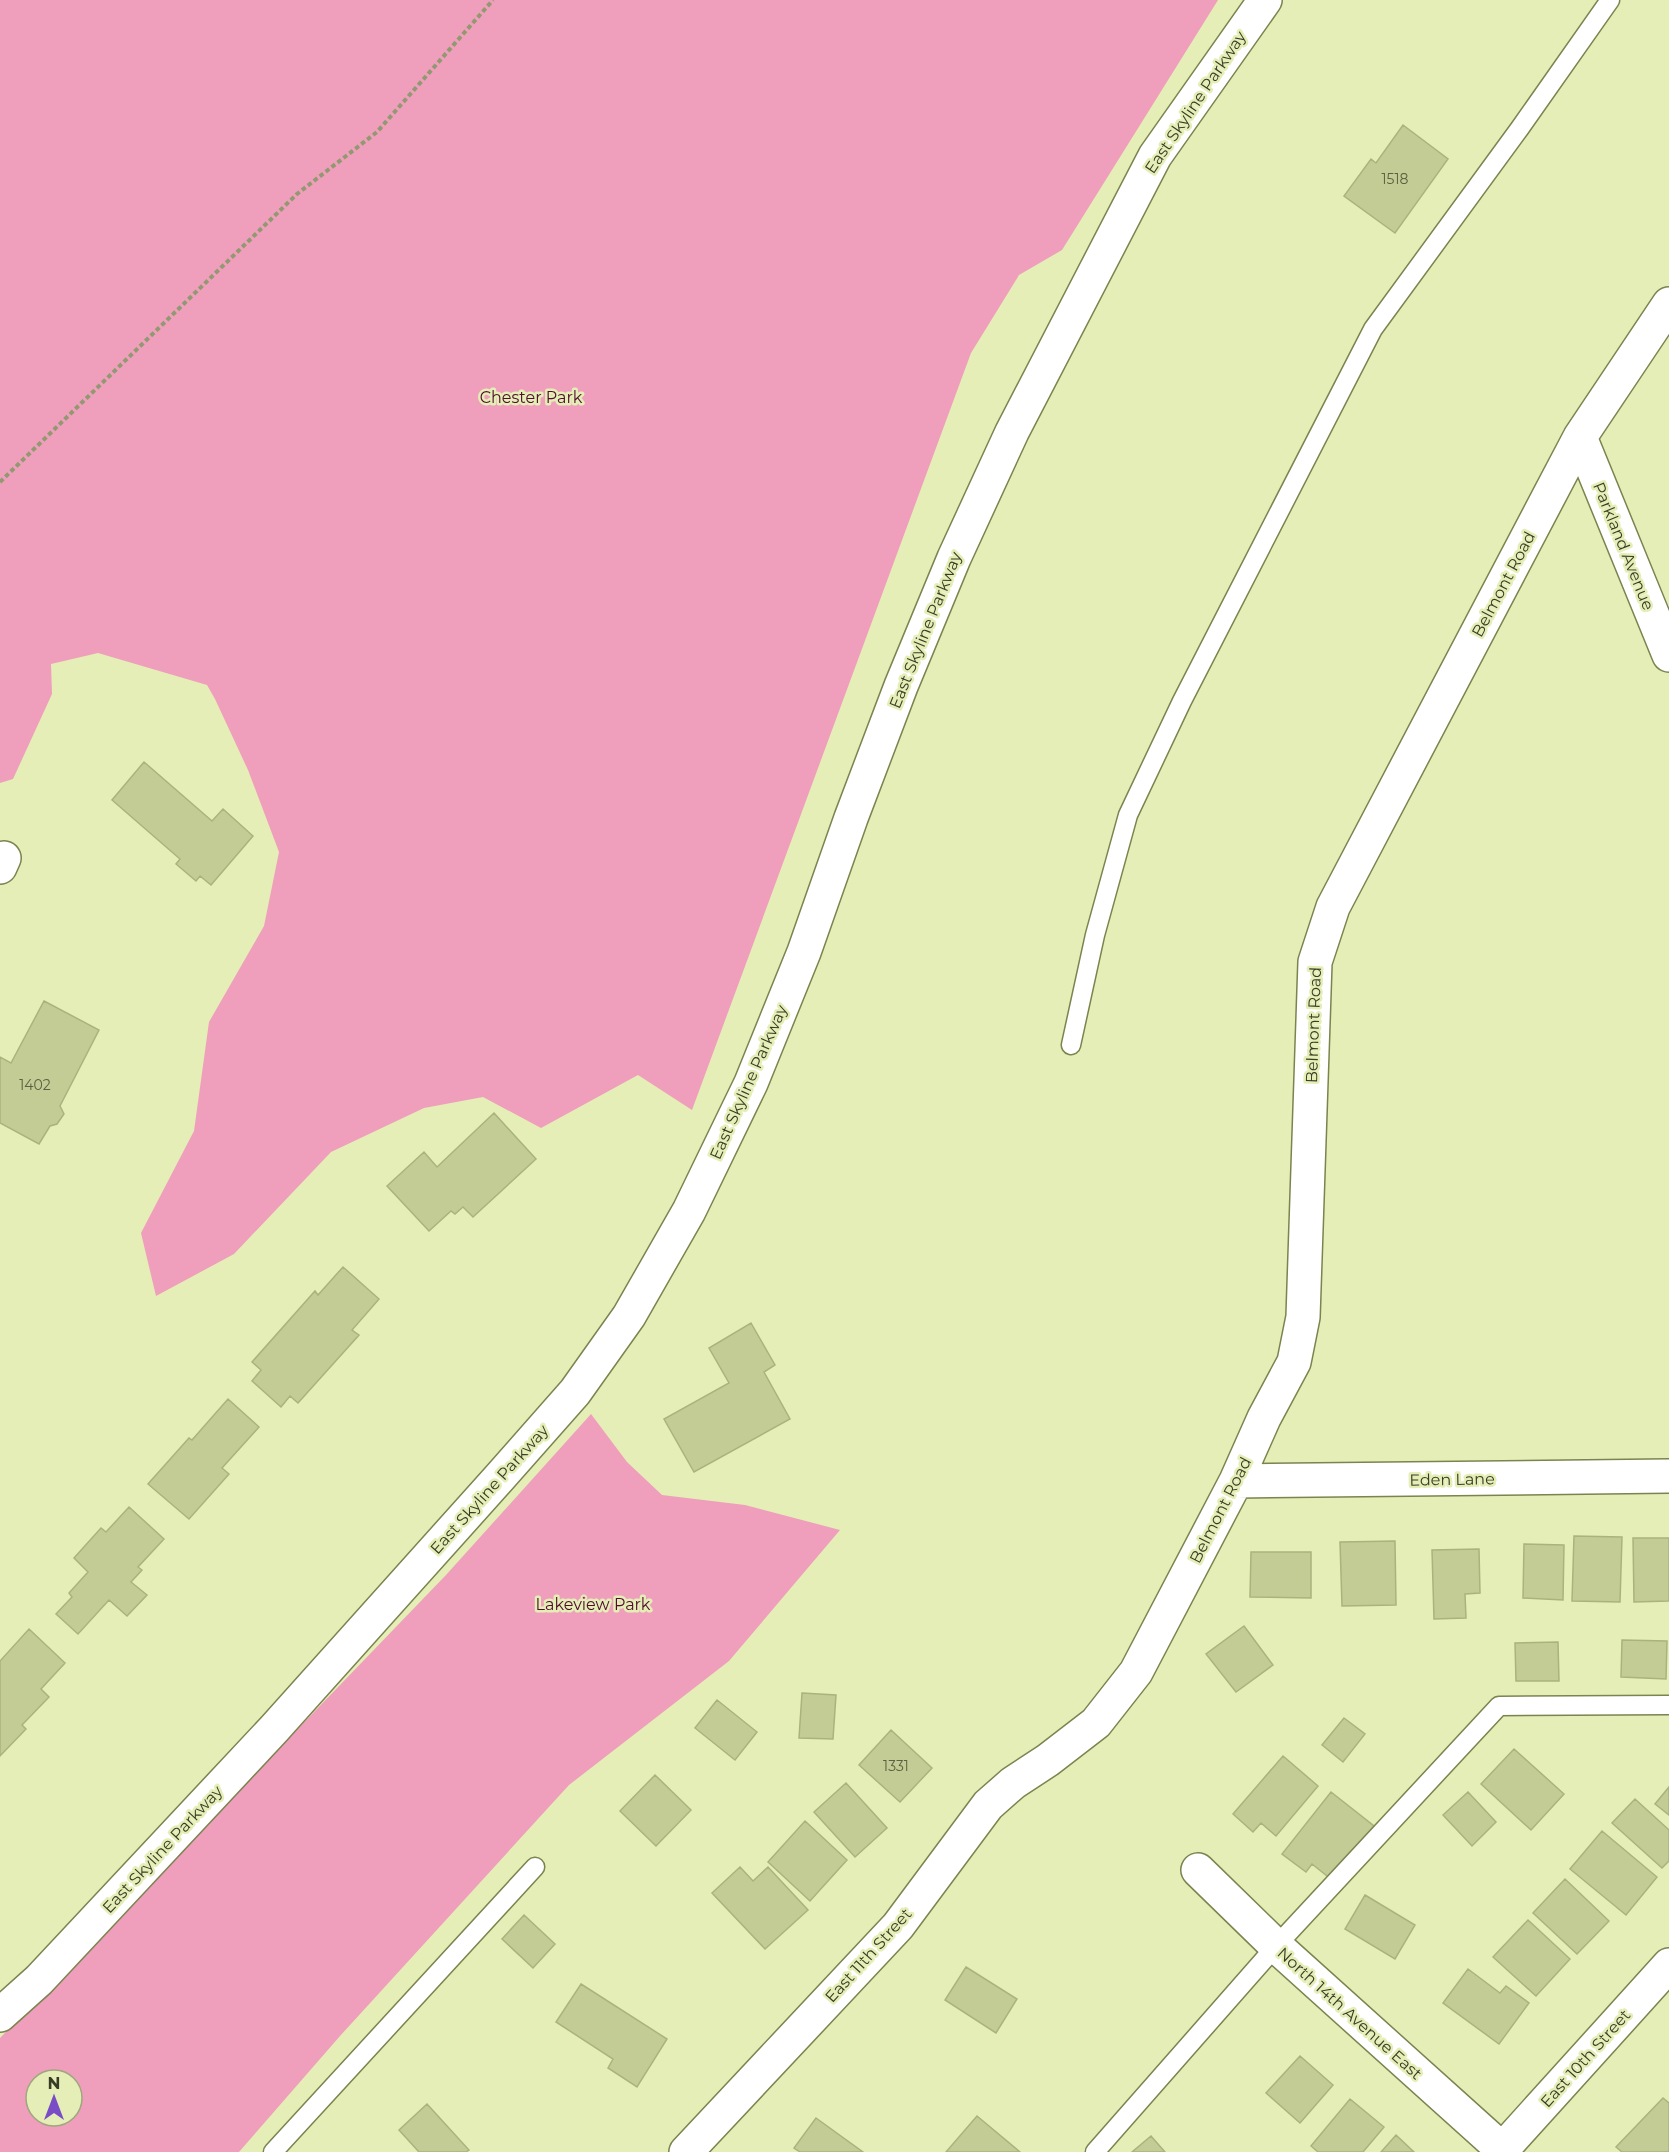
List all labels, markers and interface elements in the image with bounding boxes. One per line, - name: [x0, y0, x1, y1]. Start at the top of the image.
- street label: East Skyline Parkway: [1141, 27, 1250, 177]
- house number: 1518: [1382, 170, 1409, 188]
- park label: Chester Park: [480, 388, 583, 407]
- street label: Parkland Avenue: [1589, 479, 1658, 613]
- street label: Belmont Road: [1468, 528, 1539, 640]
- street label: East Skyline Parkway: [885, 549, 966, 711]
- street label: Belmont Road: [1302, 967, 1325, 1084]
- street label: East Skyline Parkway: [706, 1002, 791, 1162]
- house number: 1402: [19, 1076, 51, 1094]
- street label: East Skyline Parkway: [426, 1421, 553, 1558]
- street label: Belmont Road: [1186, 1454, 1255, 1566]
- street label: Eden Lane: [1409, 1469, 1495, 1490]
- park label: Lakeview Park: [536, 1595, 651, 1614]
- house number: 1331: [883, 1757, 909, 1775]
- street label: East Skyline Parkway: [98, 1782, 227, 1917]
- street label: East 11th Street: [821, 1904, 916, 2006]
- street label: North 14th Avenue East: [1273, 1943, 1426, 2084]
- street label: East 10th Street: [1537, 2005, 1635, 2111]
- north arrow: [24, 2068, 84, 2128]
- text: N: [48, 2074, 60, 2093]

